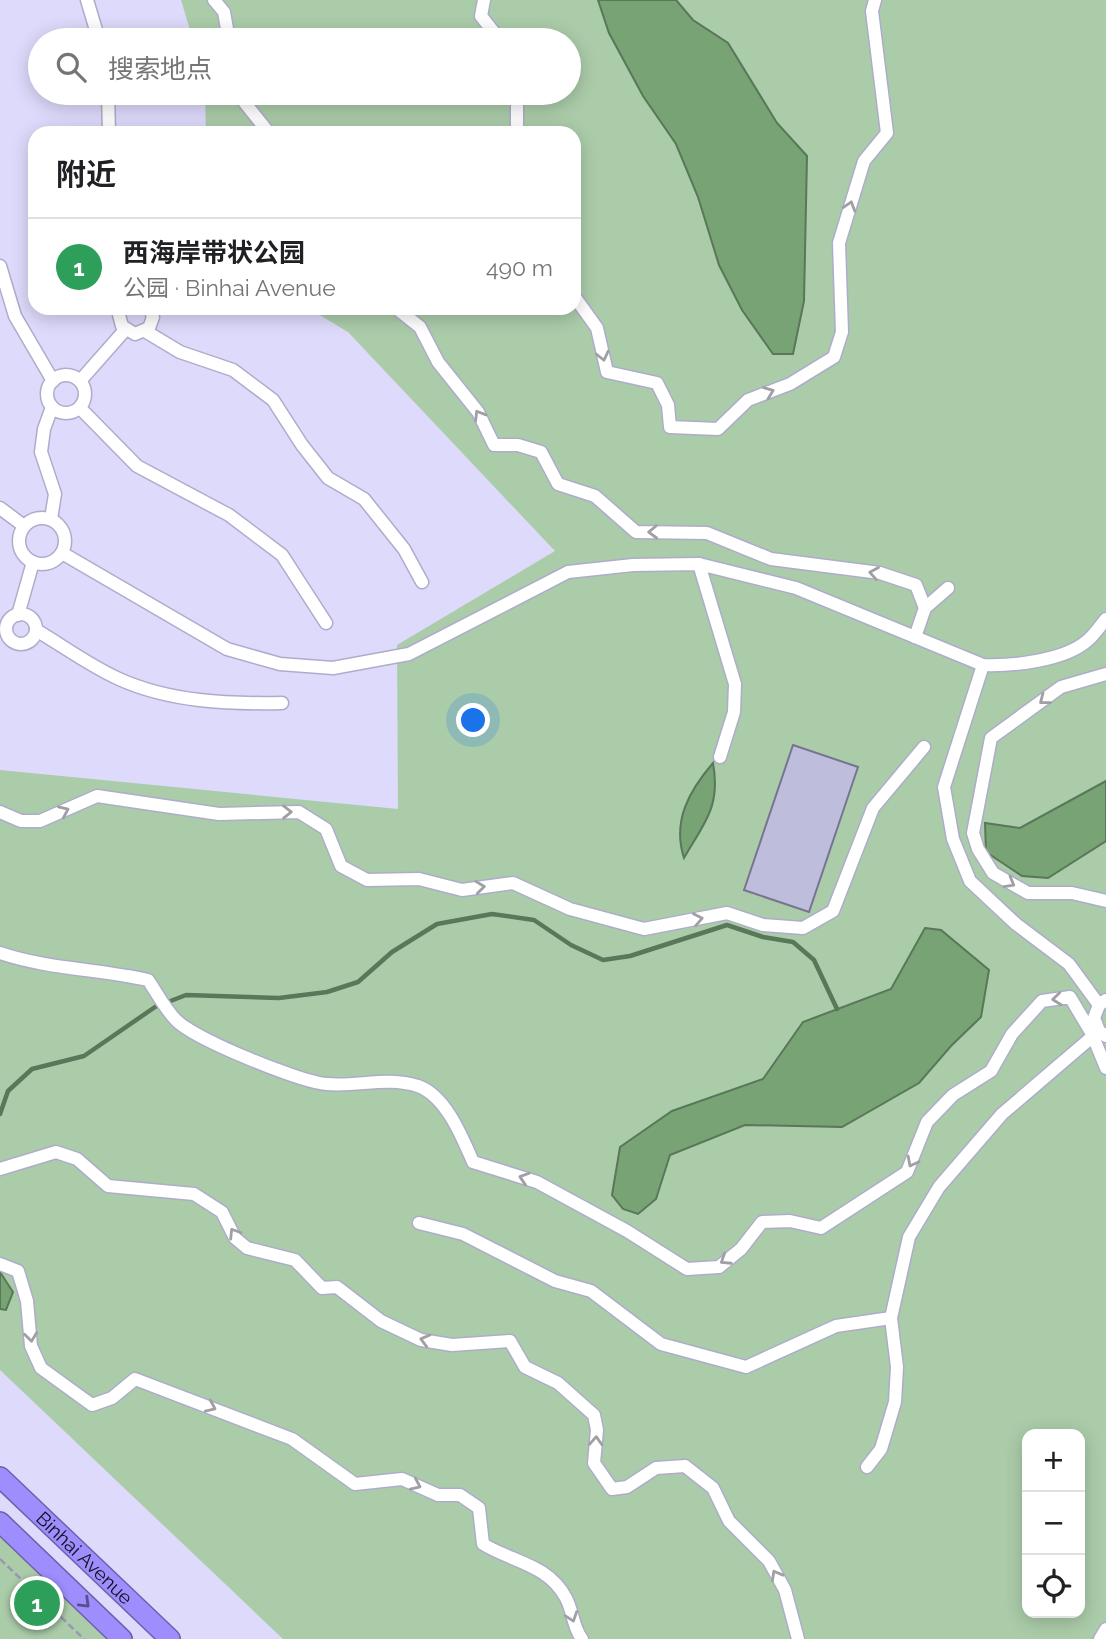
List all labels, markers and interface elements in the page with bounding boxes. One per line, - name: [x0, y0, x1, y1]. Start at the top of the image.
- search box: [28, 28, 581, 105]
- icon: search: [52, 48, 90, 86]
- text: 搜索地点: [108, 54, 212, 84]
- text: 附近: [56, 157, 116, 192]
- one-way arrow: [842, 201, 856, 213]
- text: 西海岸带状公园: [123, 238, 305, 268]
- text: 1: [73, 254, 85, 281]
- text: 490 m: [486, 254, 553, 281]
- text: 公园 · Binhai Avenue: [123, 274, 336, 301]
- one-way arrow: [595, 350, 610, 362]
- one-way arrow: [762, 386, 774, 400]
- one-way arrow: [474, 410, 487, 423]
- one-way arrow: [647, 524, 658, 539]
- one-way arrow: [868, 566, 880, 581]
- one-way arrow: [1039, 692, 1052, 705]
- your location: [456, 703, 490, 737]
- one-way arrow: [57, 805, 69, 819]
- one-way arrow: [282, 805, 293, 820]
- one-way arrow: [1003, 875, 1016, 888]
- one-way arrow: [474, 880, 486, 895]
- one-way arrow: [692, 912, 704, 927]
- one-way arrow: [1051, 991, 1062, 1006]
- one-way arrow: [906, 1155, 920, 1167]
- one-way arrow: [519, 1172, 531, 1186]
- one-way arrow: [229, 1228, 242, 1241]
- one-way arrow: [720, 1252, 733, 1265]
- one-way arrow: [23, 1331, 38, 1343]
- one-way arrow: [419, 1333, 431, 1348]
- one-way arrow: [203, 1399, 216, 1413]
- map controls: [1022, 1429, 1085, 1618]
- button: +: [1022, 1429, 1085, 1492]
- one-way arrow: [588, 1436, 603, 1447]
- one-way arrow: [409, 1477, 421, 1491]
- button: −: [1022, 1492, 1085, 1555]
- street label: Binhai Avenue: [32, 1507, 137, 1609]
- button: locate: [1022, 1555, 1085, 1618]
- one-way arrow: [771, 1570, 785, 1582]
- pin: 1: [14, 1577, 60, 1629]
- one-way arrow: [77, 1595, 90, 1608]
- one-way arrow: [564, 1610, 578, 1622]

